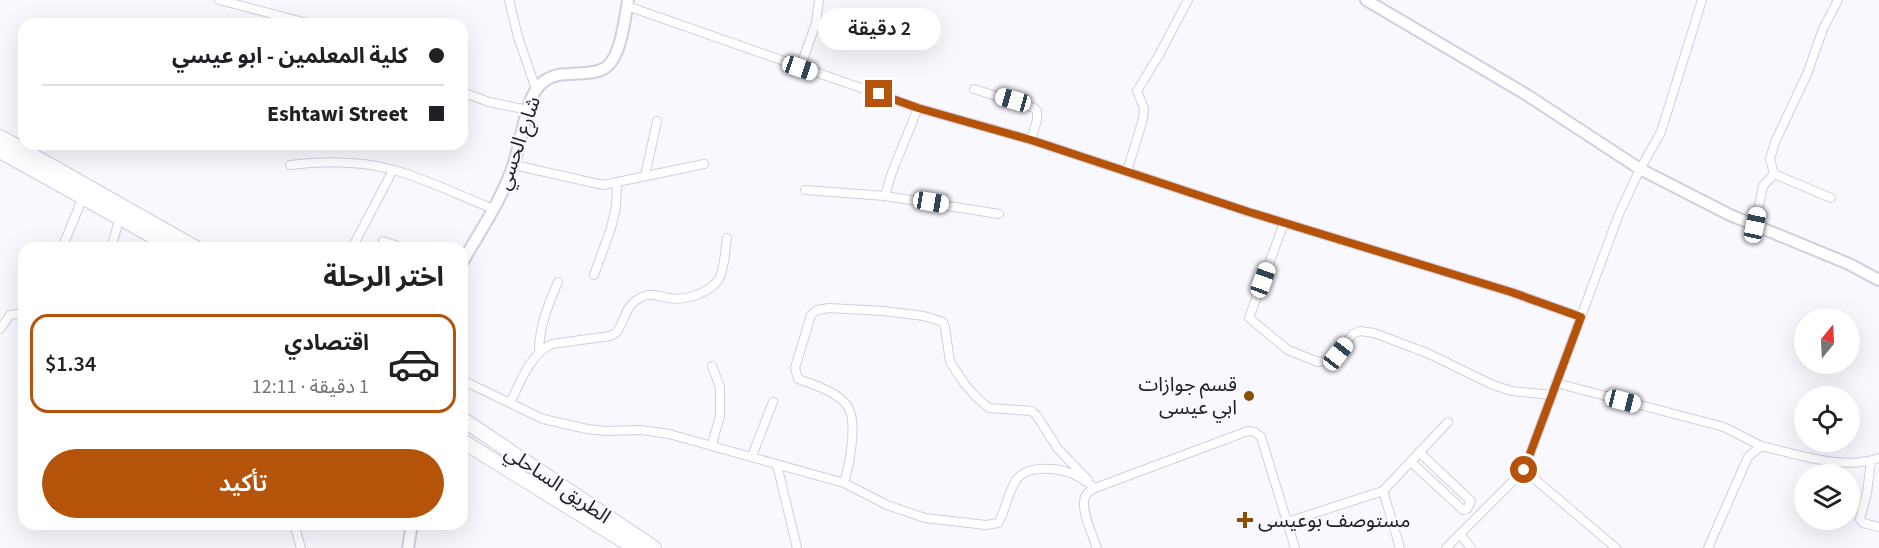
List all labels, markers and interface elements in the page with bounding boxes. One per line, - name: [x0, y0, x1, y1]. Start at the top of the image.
- callout: 2 دقيقة: [818, 7, 940, 49]
- text: 2 دقيقة: [848, 15, 911, 43]
- text: كلية المعلمين - ابو عيسي: [172, 40, 408, 72]
- car: [780, 54, 820, 82]
- route end: [865, 80, 892, 107]
- car: [993, 86, 1033, 114]
- street label: شارع الحسي: [490, 93, 549, 194]
- text: Eshtawi Street: [267, 98, 408, 130]
- car: [912, 190, 950, 214]
- car: [1742, 206, 1768, 244]
- text: اختر الرحلة: [323, 258, 444, 297]
- car: [1248, 260, 1278, 300]
- north arrow: [1794, 308, 1860, 374]
- map controls: [1794, 308, 1860, 530]
- text: اقتصادي: [284, 327, 369, 359]
- car: [1320, 334, 1356, 374]
- icon: car: [387, 337, 441, 391]
- text: $1.34: [45, 348, 96, 380]
- place label: قسم جوازات ابي عيسى: [1138, 371, 1237, 423]
- text: 1 دقيقة · 12:11: [252, 373, 369, 401]
- button: locate: [1794, 386, 1860, 452]
- car: [1603, 388, 1643, 414]
- marker: قسم جوازات ابي عيسى: [1242, 389, 1256, 403]
- street label: الطريق الساحلي: [498, 439, 616, 531]
- button: تأكيد: [42, 449, 444, 518]
- route start: [1510, 456, 1537, 483]
- button: layers: [1794, 464, 1860, 530]
- place label: مستوصف بوعيسى: [1258, 507, 1410, 535]
- marker: مستوصف بوعيسى: [1236, 511, 1254, 529]

